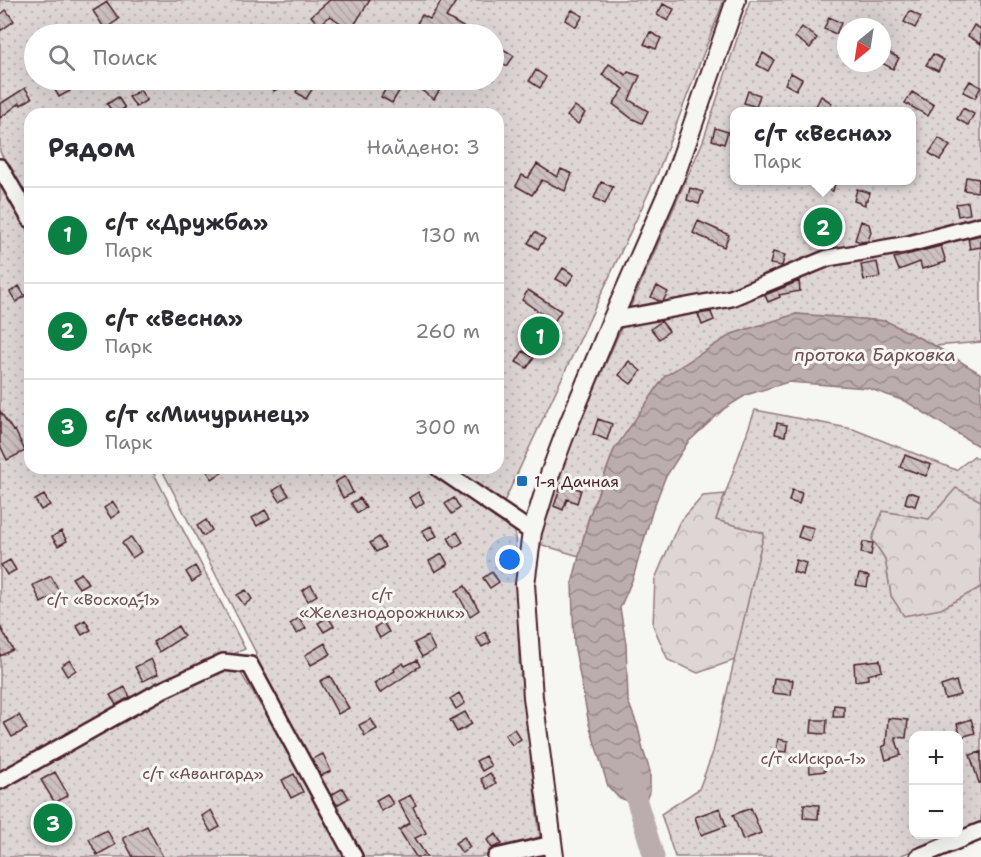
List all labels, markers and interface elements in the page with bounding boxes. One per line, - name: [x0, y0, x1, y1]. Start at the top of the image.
- north arrow: [837, 18, 891, 72]
- search box: [24, 24, 504, 90]
- icon: search: [45, 41, 78, 74]
- text: Поиск: [93, 43, 157, 72]
- popup: [730, 107, 916, 185]
- text: с/т «Весна»: [754, 119, 892, 148]
- text: Рядом: [48, 130, 135, 165]
- text: Найдено: 3: [367, 134, 480, 160]
- text: Парк: [754, 148, 801, 174]
- pin: 2: [804, 204, 842, 250]
- text: с/т «Дружба»: [105, 208, 268, 237]
- text: 1: [63, 222, 72, 248]
- text: 130 m: [421, 222, 480, 248]
- text: Парк: [105, 237, 152, 263]
- text: с/т «Весна»: [105, 304, 243, 333]
- pin: 1: [520, 314, 560, 358]
- text: 2: [61, 318, 75, 344]
- text: 260 m: [415, 318, 480, 344]
- text: Парк: [105, 333, 152, 359]
- water label: протока Барковка: [794, 343, 956, 367]
- text: с/т «Мичуринец»: [105, 400, 310, 429]
- text: 3: [61, 414, 75, 440]
- text: 300 m: [414, 414, 480, 440]
- text: Парк: [105, 429, 152, 455]
- place label: 1-я Дачная: [534, 471, 619, 492]
- marker: 1-я Дачная: [515, 474, 529, 488]
- your location: [495, 545, 524, 574]
- park label: с/т «Железнодорожник»: [299, 584, 465, 623]
- park label: с/т «Восход-1»: [47, 589, 159, 610]
- map controls: [909, 731, 963, 839]
- button: +: [909, 731, 963, 785]
- park label: с/т «Искра-1»: [760, 748, 866, 769]
- park label: с/т «Авангард»: [142, 763, 264, 784]
- button: −: [909, 785, 963, 839]
- pin: 3: [34, 800, 72, 846]

